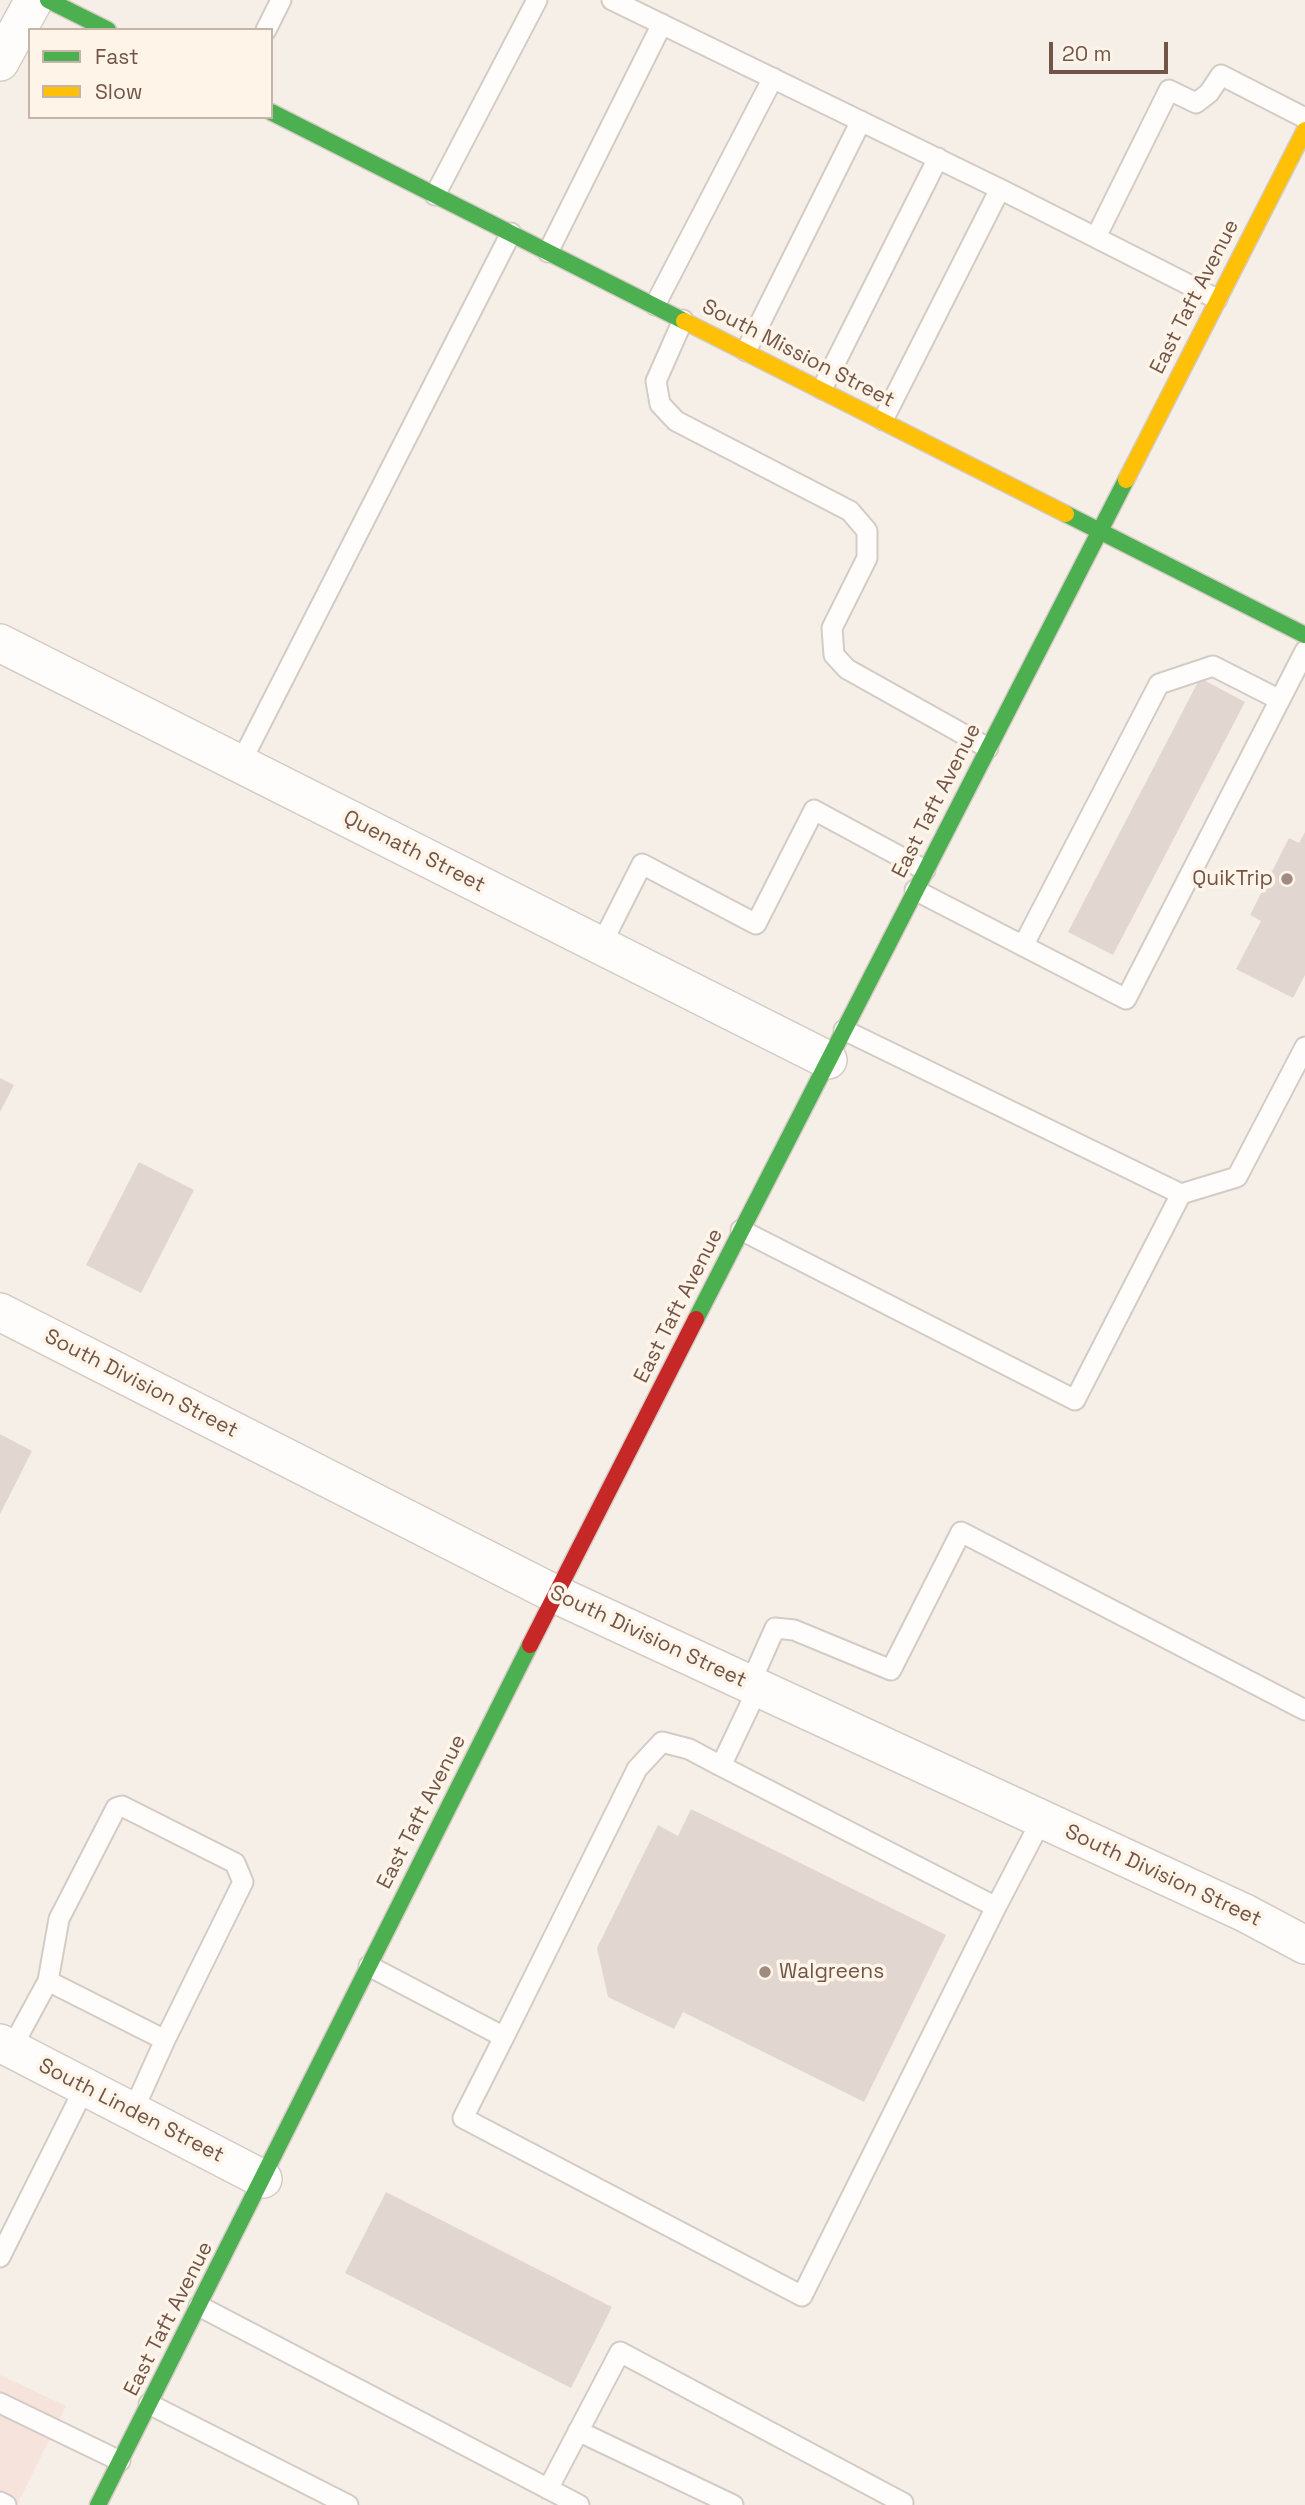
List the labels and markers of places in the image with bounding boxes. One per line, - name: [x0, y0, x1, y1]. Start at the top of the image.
- place label: QuikTrip: [1192, 866, 1273, 892]
- marker: QuikTrip: [1279, 871, 1295, 887]
- place label: Walgreens: [779, 1959, 884, 1985]
- marker: Walgreens: [757, 1964, 773, 1980]

